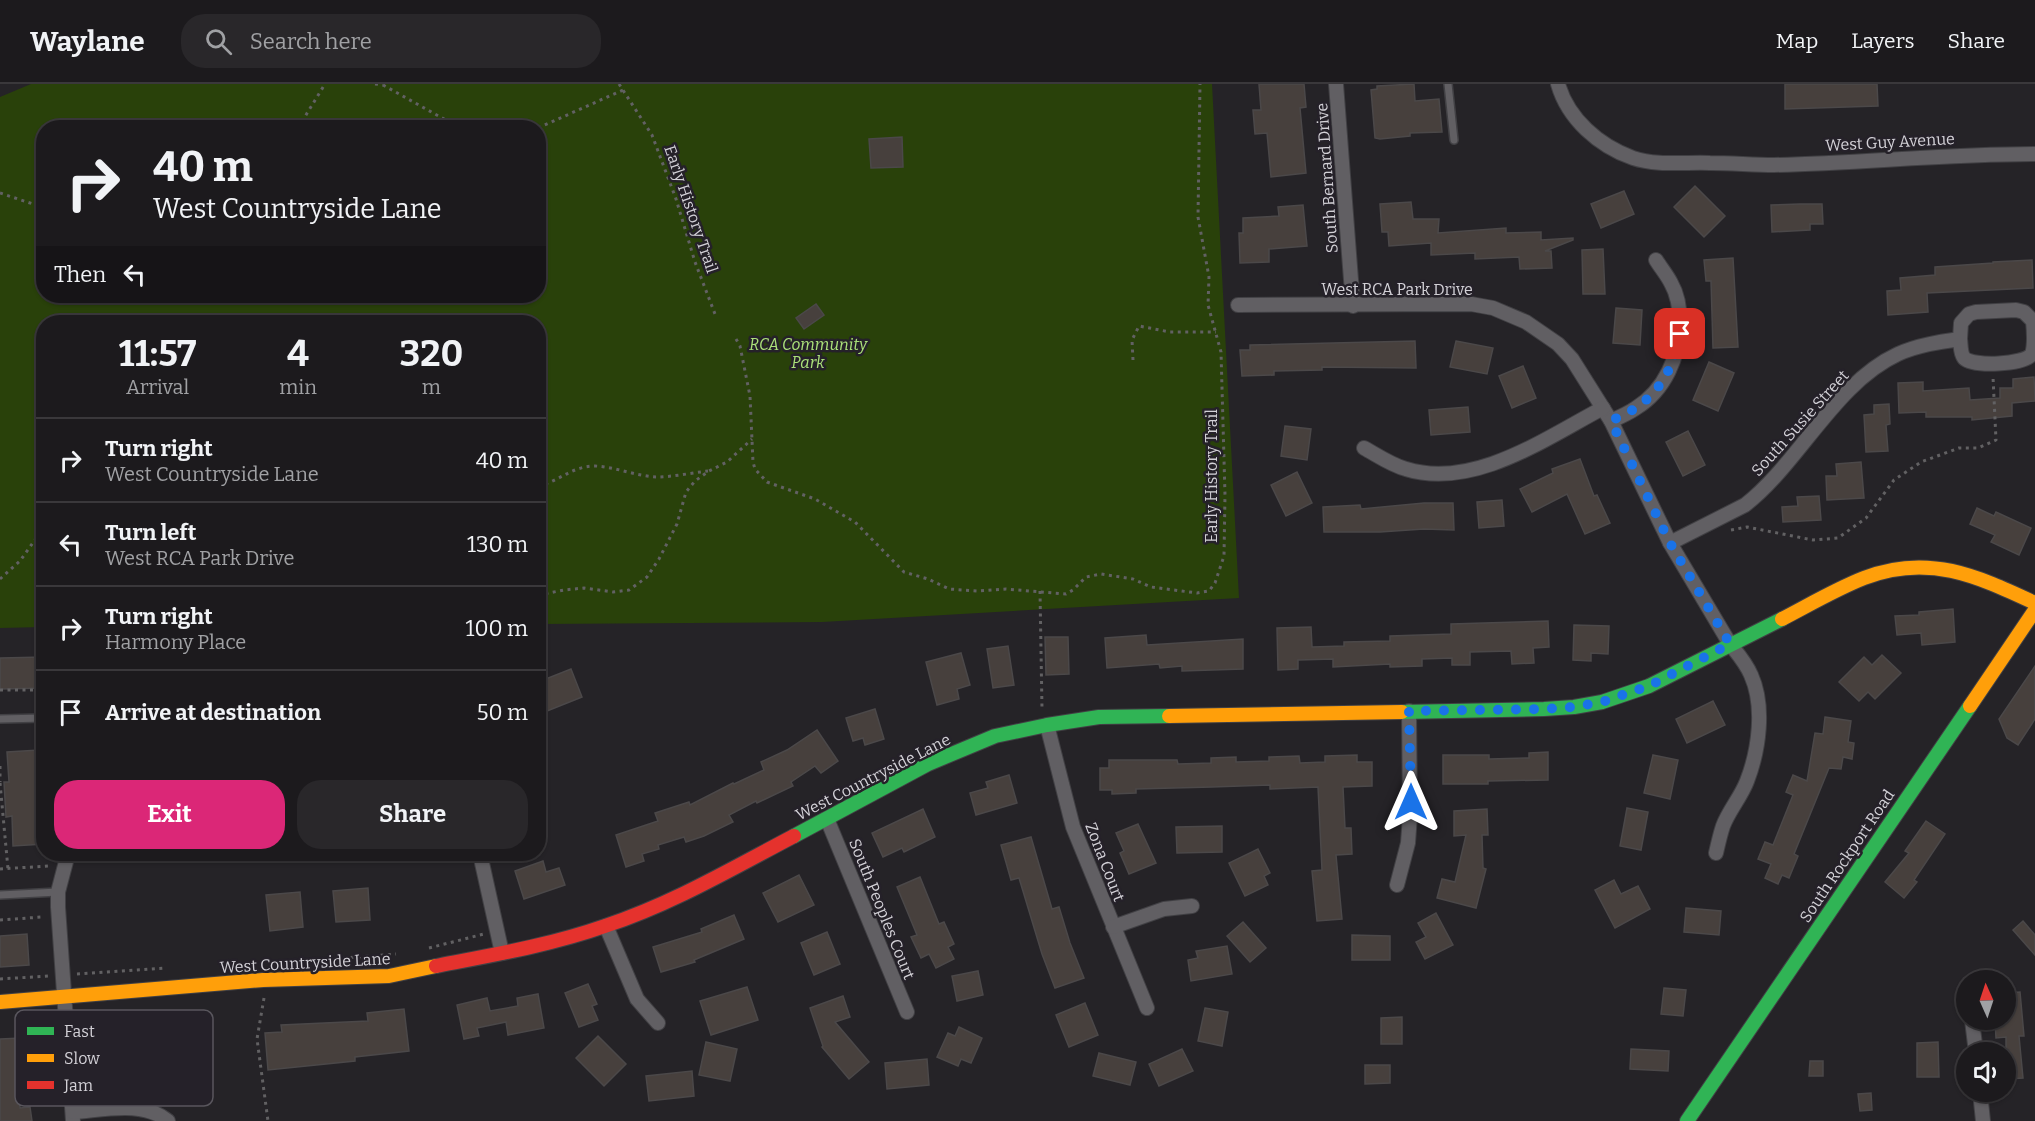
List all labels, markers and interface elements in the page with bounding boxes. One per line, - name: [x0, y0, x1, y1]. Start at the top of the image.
- search box: [181, 14, 601, 68]
- text: Waylane: [30, 25, 145, 58]
- icon: search: [202, 25, 235, 58]
- text: Search here: [250, 28, 372, 55]
- text: Map: [1776, 28, 1818, 54]
- text: Layers: [1851, 28, 1915, 54]
- text: Share: [1948, 28, 2005, 54]
- street label: South Bernard Drive: [1312, 102, 1342, 254]
- street label: West Guy Avenue: [1825, 129, 1955, 155]
- text: 40 m: [153, 142, 253, 192]
- street label: Early History Trail: [660, 143, 722, 276]
- icon: right: [54, 144, 132, 222]
- text: West Countryside Lane: [153, 193, 442, 225]
- icon: left: [118, 258, 151, 291]
- text: Then: [54, 261, 106, 288]
- street label: West RCA Park Drive: [1321, 280, 1473, 299]
- pin: [1654, 308, 1705, 359]
- icon: arrive: [1663, 317, 1696, 350]
- text: 11:57: [119, 332, 196, 376]
- text: 4: [287, 332, 309, 376]
- text: 320: [399, 332, 463, 376]
- park label: RCA Community Park: [749, 335, 868, 372]
- street label: South Susie Street: [1747, 366, 1853, 480]
- text: Arrival: [126, 375, 189, 399]
- text: min: [279, 375, 317, 399]
- text: m: [422, 375, 441, 399]
- street label: Early History Trail: [1202, 409, 1221, 543]
- text: Turn right: [105, 435, 213, 462]
- icon: right: [54, 444, 87, 477]
- text: 40 m: [476, 447, 528, 474]
- text: West Countryside Lane: [105, 462, 319, 486]
- text: Turn left: [105, 519, 197, 546]
- icon: left: [54, 528, 87, 561]
- text: 130 m: [467, 531, 528, 558]
- text: West RCA Park Drive: [105, 546, 294, 570]
- text: Turn right: [105, 603, 213, 630]
- icon: right: [54, 612, 87, 645]
- text: 100 m: [465, 615, 528, 642]
- text: Harmony Place: [105, 630, 246, 654]
- icon: arrive: [54, 696, 87, 729]
- text: Arrive at destination: [105, 699, 321, 726]
- text: 50 m: [477, 699, 528, 726]
- street label: West Countryside Lane: [792, 730, 954, 824]
- position arrow: [1379, 770, 1443, 834]
- button: Exit: [54, 780, 285, 849]
- button: Share: [297, 780, 528, 849]
- street label: South Rockport Road: [1796, 786, 1899, 926]
- street label: Zona Court: [1081, 820, 1129, 904]
- street label: South Peoples Court: [845, 836, 919, 982]
- street label: West Countryside Lane: [219, 949, 391, 977]
- north arrow: [1956, 970, 2016, 1030]
- map controls: [1956, 970, 2016, 1102]
- legend: [15, 1010, 213, 1106]
- text: Fast: [64, 1022, 95, 1041]
- button: sound: [1956, 1042, 2016, 1102]
- text: Slow: [64, 1049, 100, 1068]
- text: Jam: [63, 1076, 93, 1095]

